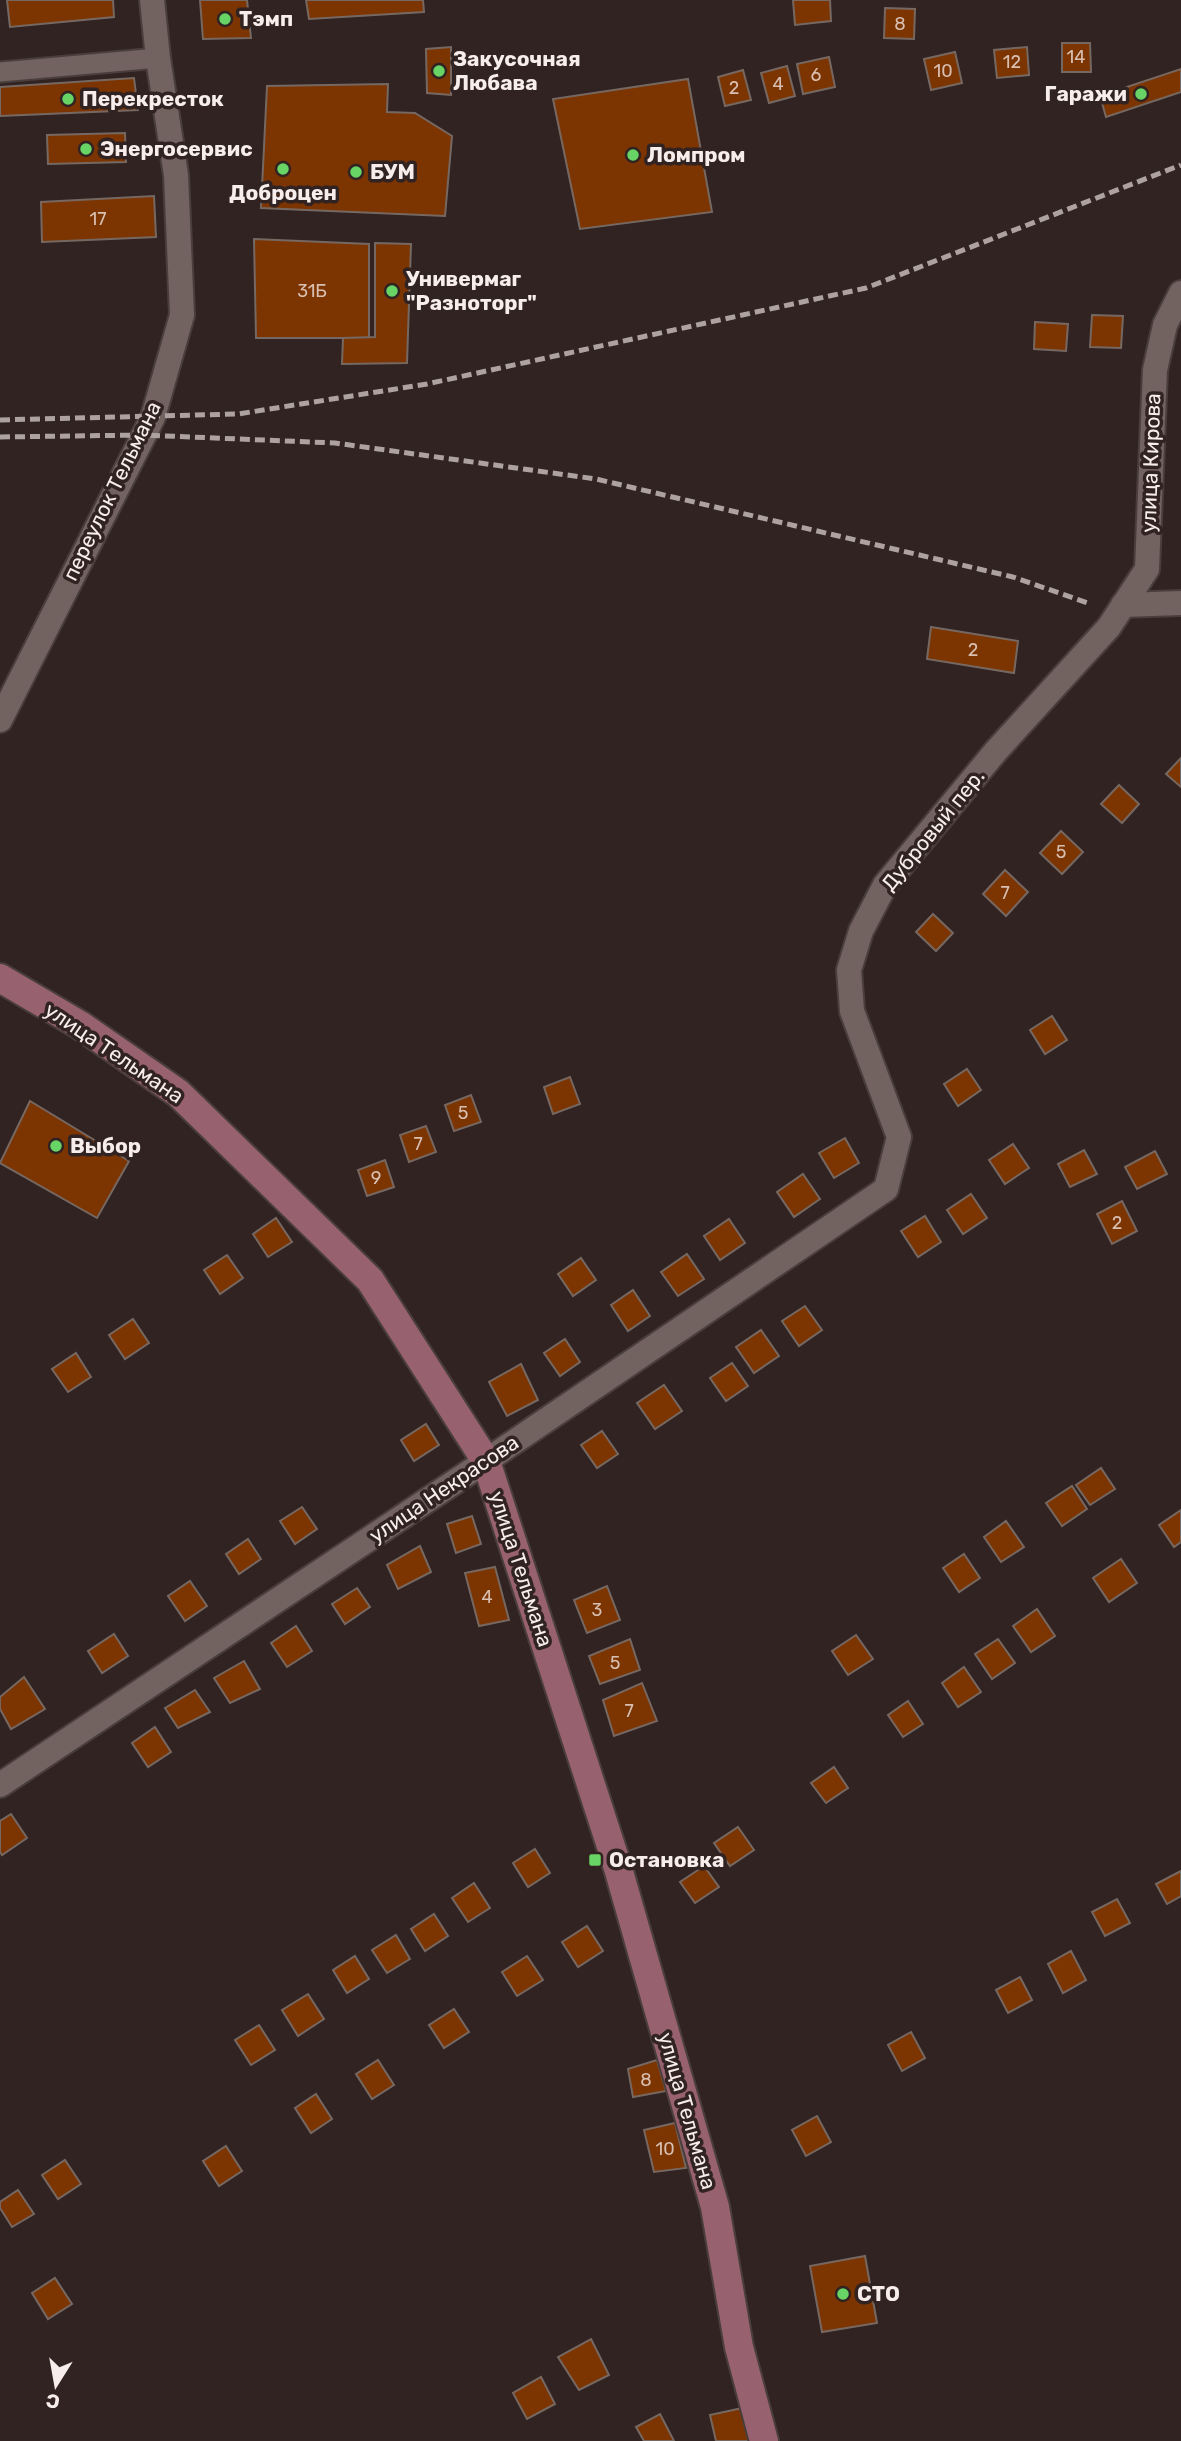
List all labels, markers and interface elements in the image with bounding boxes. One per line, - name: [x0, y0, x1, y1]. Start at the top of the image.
- place label: Тэмп: [239, 6, 293, 31]
- marker: Тэмп: [217, 11, 233, 27]
- house number: 8: [894, 13, 906, 35]
- place label: Закусочная Любава: [453, 46, 581, 95]
- house number: 14: [1067, 46, 1085, 68]
- house number: 12: [1003, 51, 1021, 73]
- house number: 10: [933, 60, 953, 82]
- marker: Закусочная Любава: [431, 63, 447, 79]
- house number: 6: [811, 64, 822, 86]
- house number: 4: [772, 73, 784, 95]
- house number: 2: [729, 77, 739, 99]
- place label: Гаражи: [1045, 81, 1127, 106]
- place label: Перекресток: [82, 86, 224, 111]
- marker: Гаражи: [1133, 86, 1149, 102]
- marker: Перекресток: [60, 91, 76, 107]
- place label: Энергосервис: [100, 136, 253, 161]
- marker: Энергосервис: [78, 141, 94, 157]
- place label: Ломпром: [647, 142, 746, 167]
- marker: Ломпром: [625, 147, 641, 163]
- place label: БУМ: [370, 159, 415, 184]
- marker: Доброцен: [275, 161, 291, 177]
- marker: БУМ: [348, 164, 364, 180]
- place label: Доброцен: [229, 180, 337, 205]
- house number: 17: [90, 208, 106, 230]
- place label: Универмаг "Разноторг": [406, 266, 537, 315]
- house number: 31Б: [297, 280, 327, 302]
- marker: Универмаг "Разноторг": [384, 283, 400, 299]
- street label: улица Кирова: [1136, 393, 1165, 533]
- street label: переулок Тельмана: [57, 397, 166, 585]
- house number: 2: [968, 639, 978, 661]
- street label: Дубровый пер.: [876, 764, 989, 896]
- house number: 5: [1056, 841, 1066, 863]
- house number: 7: [1000, 882, 1010, 904]
- street label: улица Тельмана: [40, 997, 189, 1108]
- house number: 5: [458, 1102, 468, 1124]
- place label: Выбор: [70, 1133, 141, 1158]
- house number: 7: [413, 1133, 423, 1155]
- marker: Выбор: [48, 1138, 64, 1154]
- house number: 9: [371, 1167, 381, 1189]
- house number: 2: [1112, 1212, 1122, 1234]
- street label: улица Некрасова: [364, 1429, 523, 1548]
- street label: улица Тельмана: [484, 1488, 558, 1650]
- house number: 4: [481, 1586, 493, 1608]
- house number: 3: [592, 1599, 602, 1621]
- house number: 5: [610, 1652, 620, 1674]
- house number: 7: [624, 1700, 634, 1722]
- place label: Остановка: [609, 1847, 724, 1872]
- marker: Остановка: [587, 1852, 603, 1868]
- street label: улица Тельмана: [653, 2029, 722, 2192]
- house number: 8: [640, 2069, 652, 2091]
- house number: 10: [655, 2138, 675, 2160]
- place label: СТО: [857, 2281, 900, 2306]
- marker: СТО: [835, 2286, 851, 2302]
- north arrow: [21, 2350, 91, 2420]
- text: С: [44, 2389, 62, 2414]

